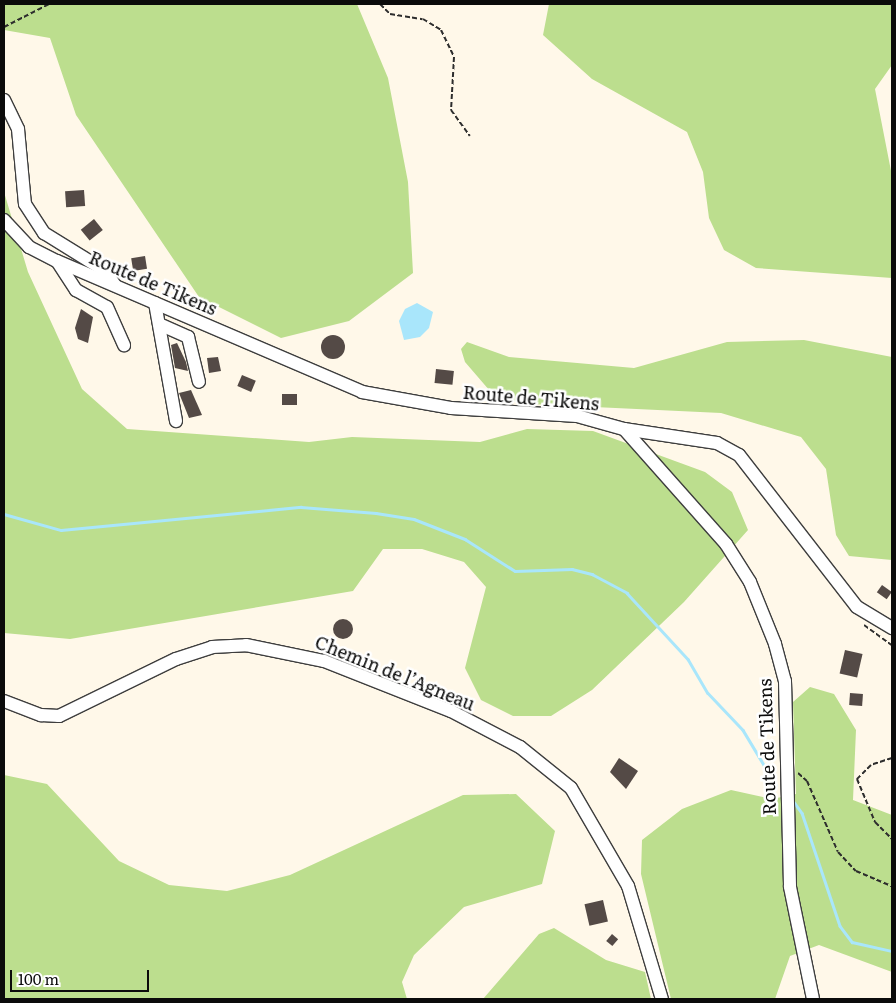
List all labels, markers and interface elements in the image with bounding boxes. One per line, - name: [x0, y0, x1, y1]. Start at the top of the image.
- street label: Route de Tikens: [86, 246, 220, 320]
- street label: Route de Tikens: [462, 381, 600, 415]
- street label: Chemin de l’Agneau: [312, 631, 478, 715]
- street label: Route de Tikens: [754, 678, 780, 816]
- scale bar: [12, 960, 151, 992]
- text: 100 m: [18, 967, 59, 990]

